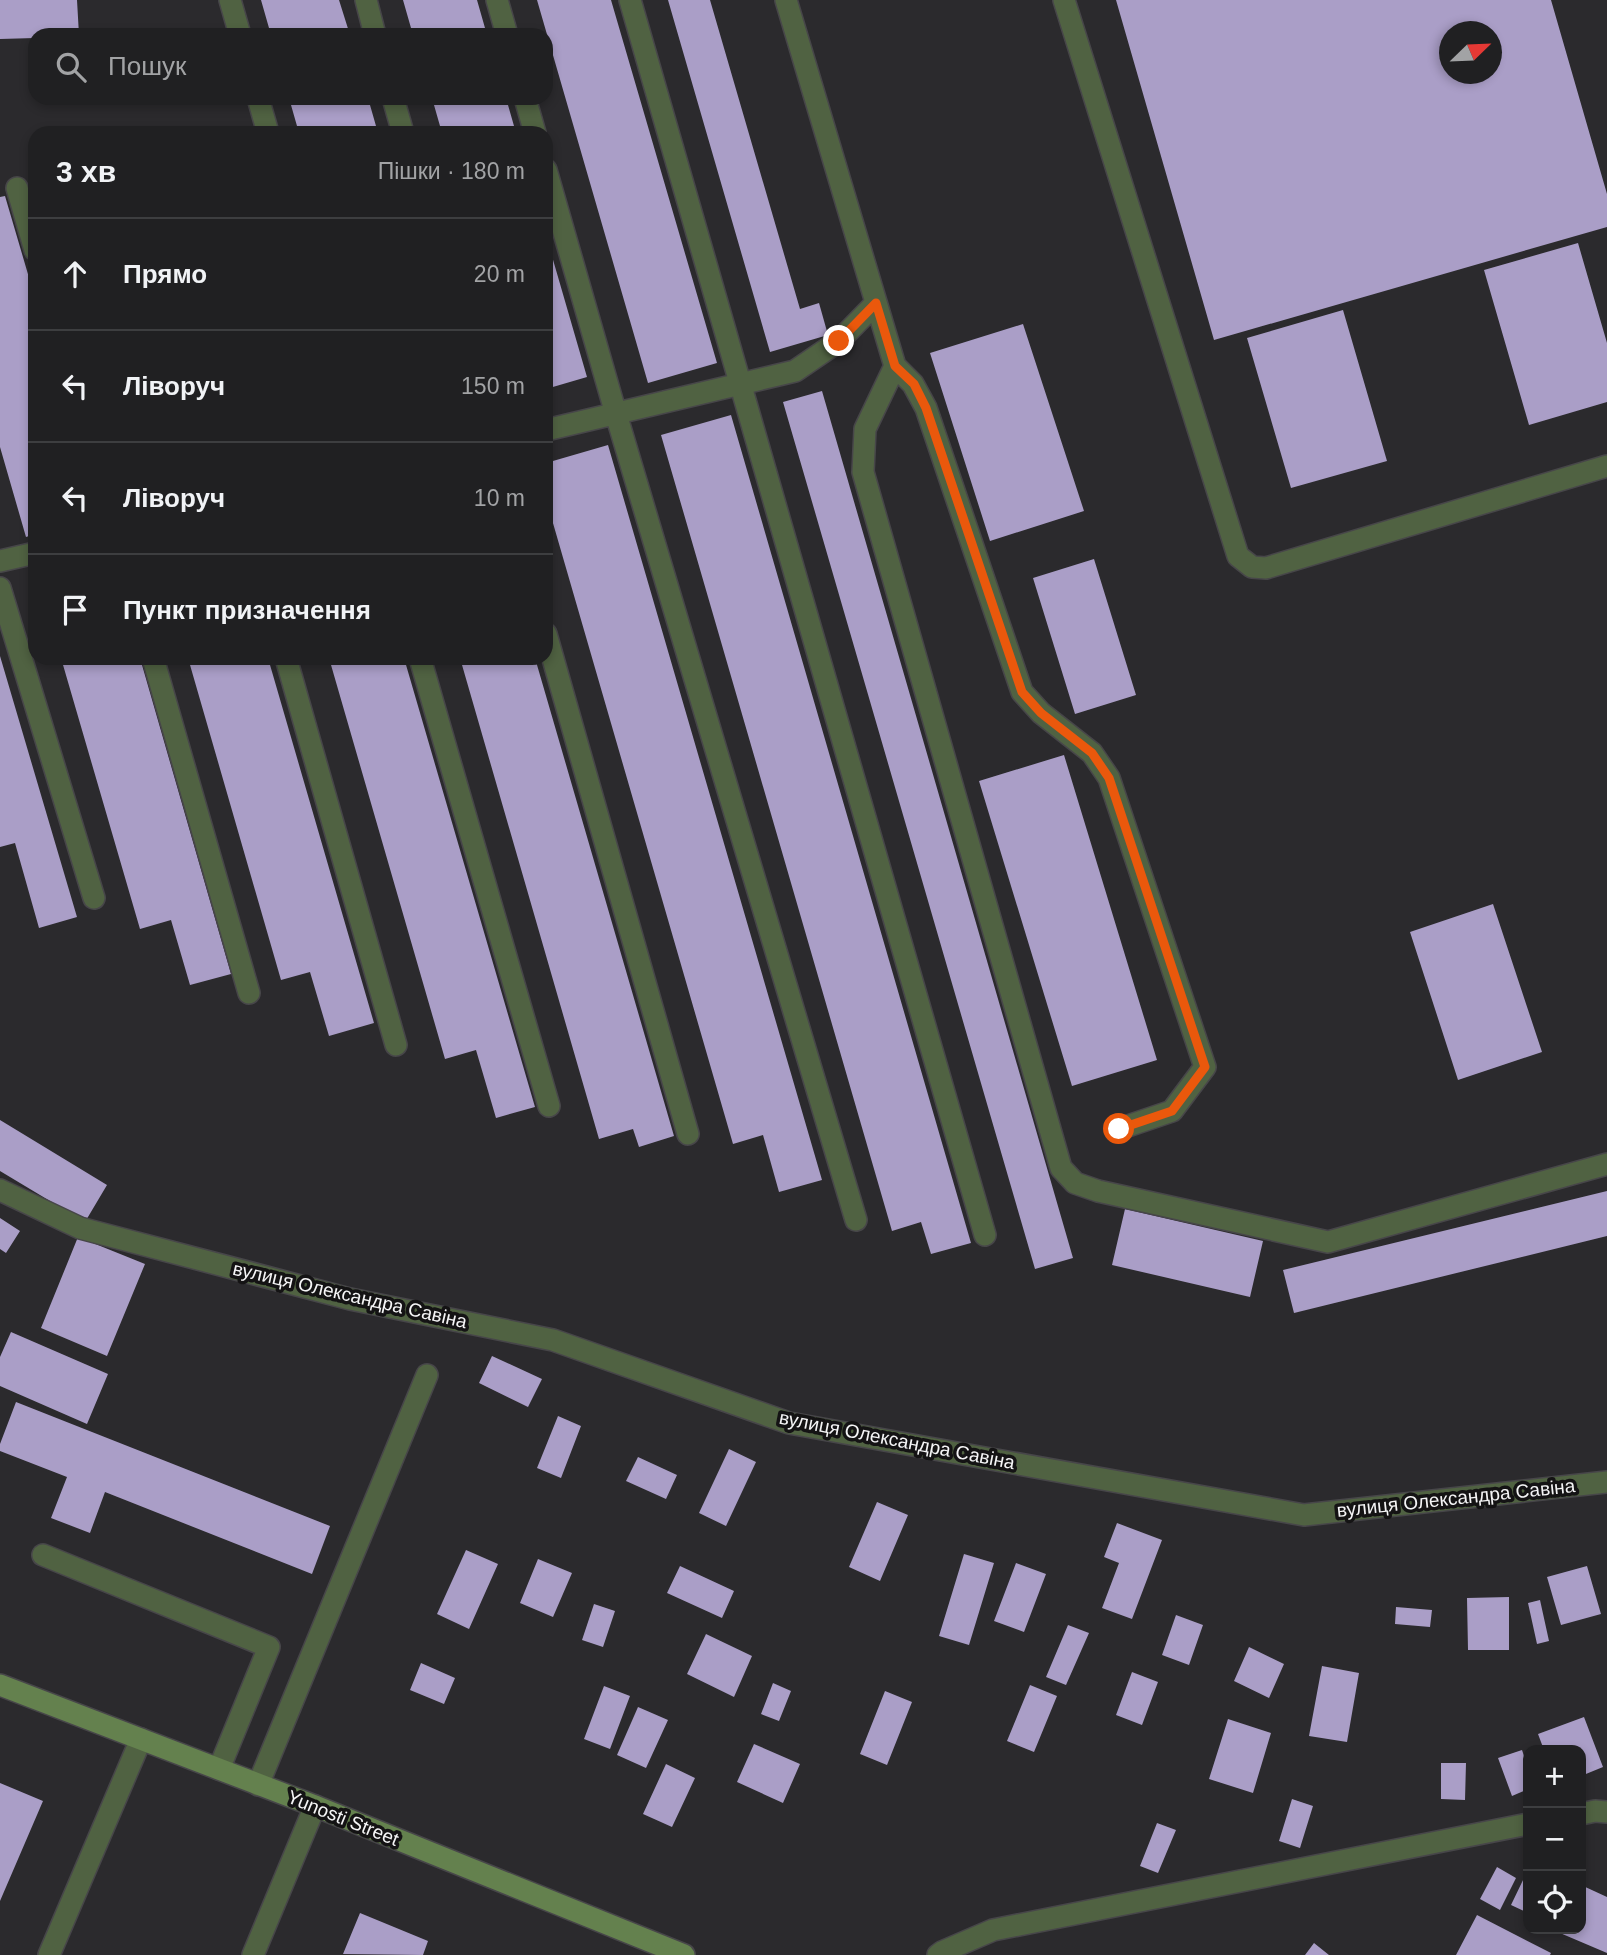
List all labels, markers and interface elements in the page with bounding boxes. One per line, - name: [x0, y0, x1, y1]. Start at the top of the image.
- north arrow: [1439, 21, 1502, 84]
- search box: [28, 28, 553, 105]
- icon: search: [52, 48, 90, 86]
- text: Пошук: [108, 51, 186, 81]
- text: 3 хв: [56, 155, 116, 188]
- text: Пішки · 180 m: [378, 158, 525, 184]
- icon: ahead: [56, 255, 94, 293]
- text: Прямо: [123, 259, 207, 289]
- text: 20 m: [474, 261, 525, 287]
- route end: [823, 325, 854, 356]
- icon: left: [56, 367, 94, 405]
- text: Ліворуч: [123, 371, 225, 401]
- text: 150 m: [461, 373, 525, 399]
- icon: left: [56, 479, 94, 517]
- text: Ліворуч: [123, 483, 225, 513]
- text: 10 m: [474, 485, 525, 511]
- icon: arrive: [56, 591, 94, 629]
- text: Пункт призначення: [123, 595, 371, 625]
- route start: [1103, 1113, 1134, 1144]
- street label: вулиця Олександра Савіна: [231, 1258, 470, 1332]
- street label: вулиця Олександра Савіна: [777, 1407, 1017, 1473]
- street label: вулиця Олександра Савіна: [1336, 1475, 1577, 1521]
- map controls: [1523, 1745, 1586, 1934]
- button: +: [1523, 1745, 1586, 1808]
- street label: Yunosti Street: [284, 1786, 402, 1850]
- button: −: [1523, 1808, 1586, 1871]
- button: locate: [1523, 1871, 1586, 1934]

